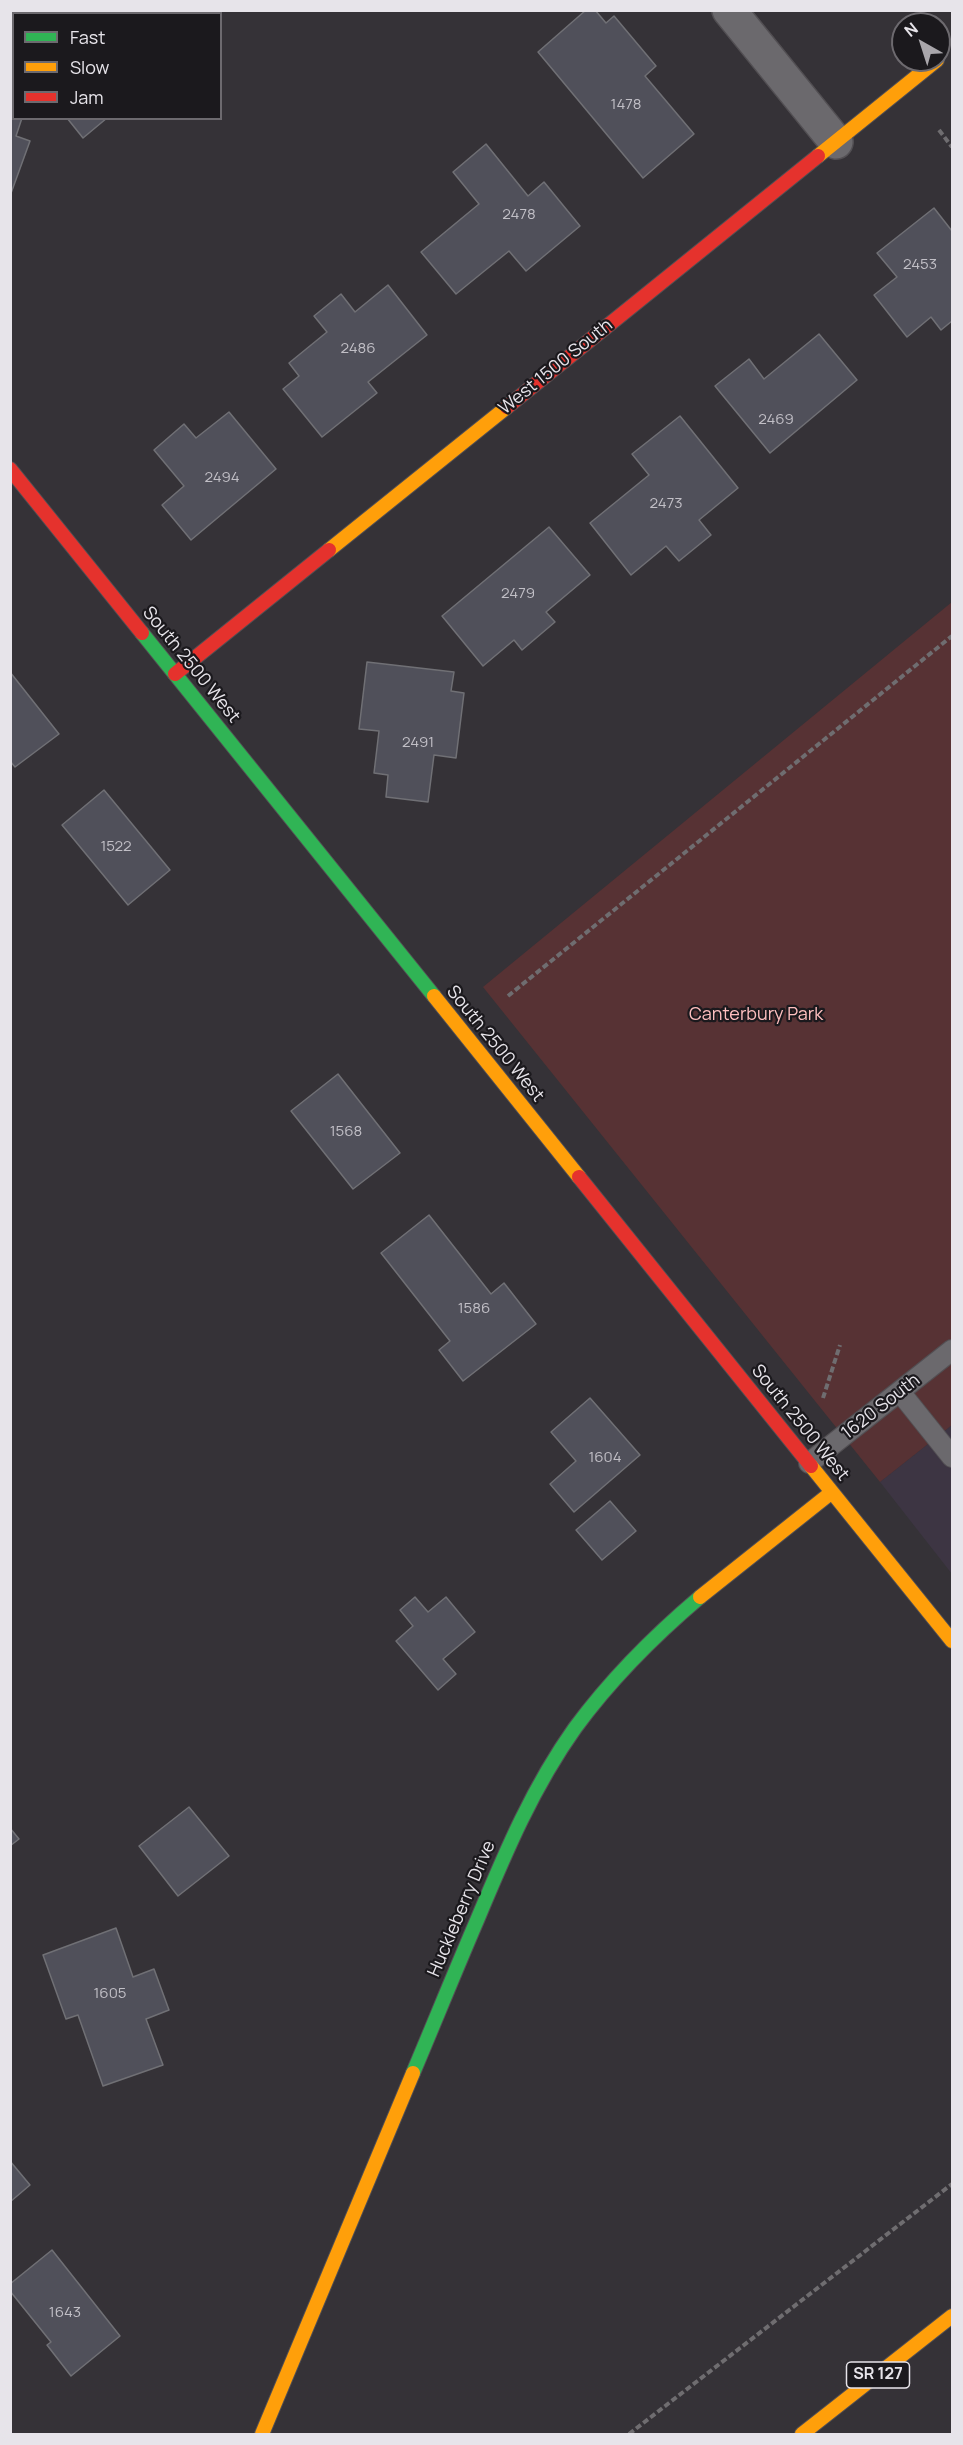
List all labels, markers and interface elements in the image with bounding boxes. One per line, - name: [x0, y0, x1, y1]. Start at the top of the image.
- legend: [12, 12, 222, 120]
- north arrow: [891, 12, 951, 72]
- text: N: [900, 17, 922, 42]
- text: Fast: [70, 25, 105, 49]
- text: Slow: [70, 55, 109, 79]
- text: Jam: [70, 85, 104, 109]
- house number: 1478: [611, 96, 641, 114]
- house number: 2478: [502, 206, 536, 224]
- house number: 2453: [903, 256, 937, 274]
- street label: West 1500 South: [495, 315, 617, 419]
- house number: 2486: [340, 340, 376, 358]
- house number: 2469: [758, 411, 794, 429]
- house number: 2494: [204, 469, 240, 487]
- house number: 2473: [650, 495, 682, 513]
- house number: 2479: [501, 585, 535, 603]
- street label: South 2500 West: [138, 603, 244, 727]
- house number: 2491: [402, 734, 434, 752]
- house number: 1522: [100, 838, 132, 856]
- street label: South 2500 West: [442, 982, 548, 1106]
- park label: Canterbury Park: [689, 1004, 823, 1026]
- house number: 1568: [330, 1123, 362, 1141]
- house number: 1586: [458, 1300, 490, 1318]
- street label: South 2500 West: [747, 1361, 853, 1485]
- street label: 1620 South: [838, 1370, 924, 1444]
- house number: 1604: [588, 1449, 622, 1467]
- street label: Huckleberry Drive: [424, 1838, 500, 1980]
- house number: 1605: [94, 1985, 126, 2003]
- house number: 1643: [49, 2304, 81, 2322]
- road number: SR 127: [846, 2362, 910, 2388]

